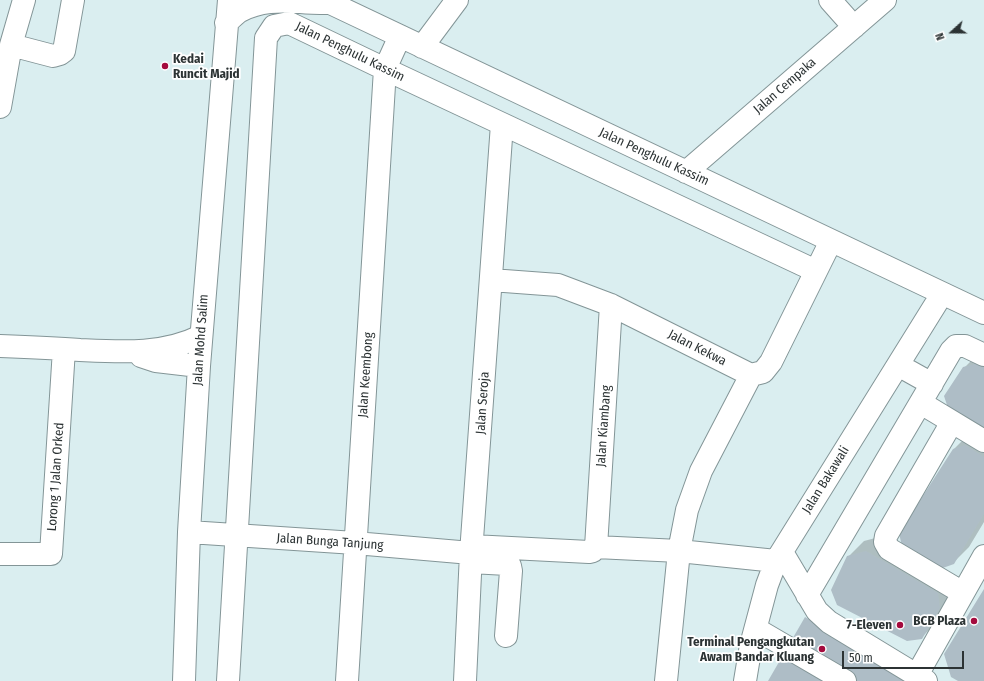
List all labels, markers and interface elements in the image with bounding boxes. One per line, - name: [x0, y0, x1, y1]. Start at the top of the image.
- north arrow: [932, 12, 972, 52]
- street label: Jalan Penghulu Kassim: [293, 19, 407, 85]
- text: N: [933, 31, 948, 42]
- place label: Kedai Runcit Majid: [173, 51, 240, 82]
- street label: Jalan Cempaka: [751, 55, 819, 117]
- marker: Kedai Runcit Majid: [160, 61, 170, 71]
- street label: Jalan Penghulu Kassim: [597, 125, 711, 189]
- street label: Jalan Mohd Salim: [190, 294, 212, 386]
- street label: Jalan Kekwa: [665, 327, 729, 369]
- street label: Jalan Keembong: [355, 332, 377, 418]
- street label: Jalan Seroja: [473, 371, 493, 435]
- street label: Jalan Kiambang: [593, 385, 615, 467]
- street label: Lorong 1 Jalan Orked: [44, 422, 68, 532]
- street label: Jalan Bakawali: [799, 443, 853, 517]
- street label: Jalan Bunga Tanjung: [276, 530, 384, 554]
- place label: BCB Plaza: [913, 613, 966, 629]
- marker: BCB Plaza: [969, 616, 979, 626]
- place label: 7-Eleven: [846, 617, 892, 633]
- marker: 7-Eleven: [895, 620, 905, 630]
- place label: Terminal Pengangkutan Awam Bandar Kluang: [687, 634, 814, 665]
- scale bar: [844, 643, 966, 669]
- marker: Terminal Pengangkutan Awam Bandar Kluang: [817, 644, 827, 654]
- text: 50 m: [849, 651, 873, 665]

